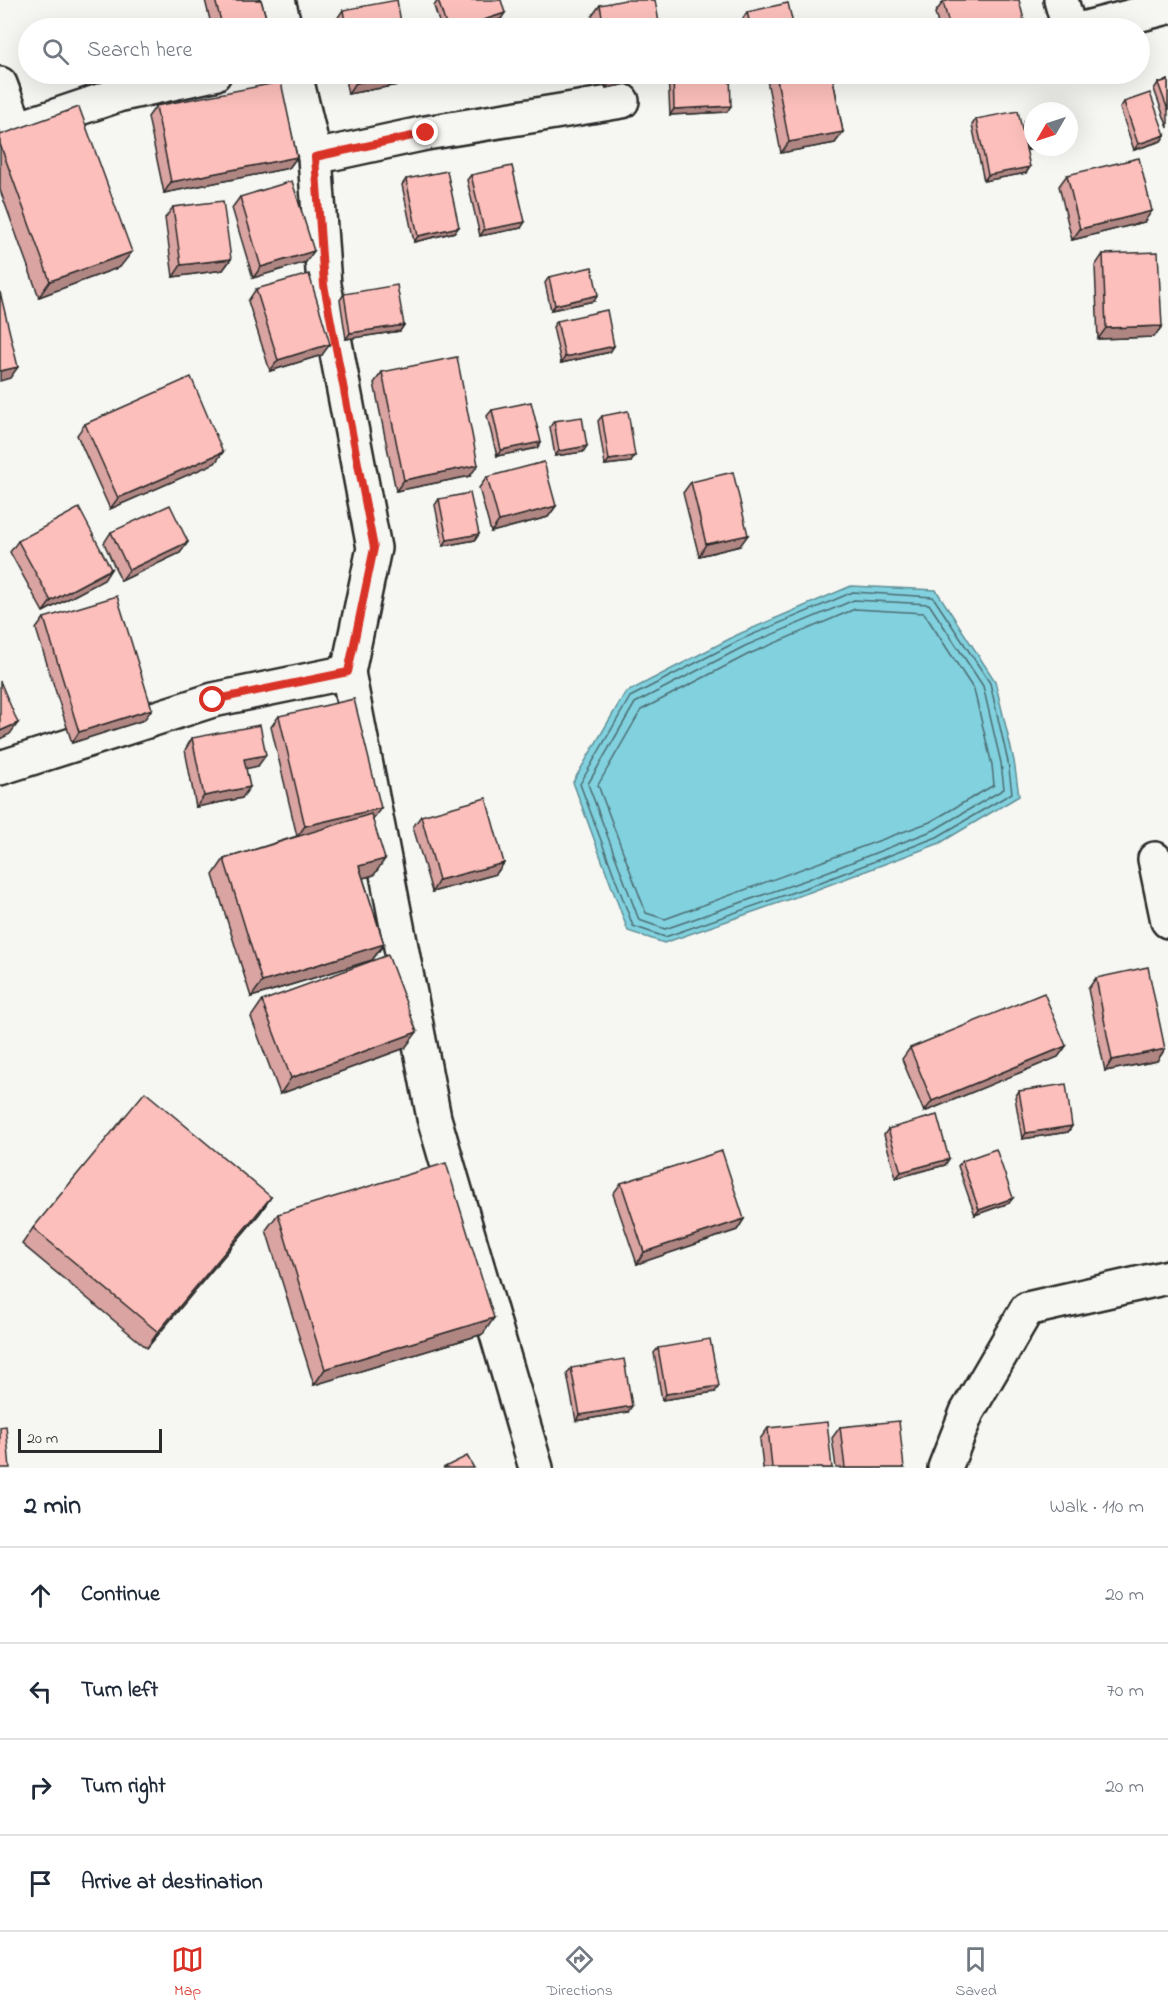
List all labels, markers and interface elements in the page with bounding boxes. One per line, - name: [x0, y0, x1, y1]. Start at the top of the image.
- search box: [18, 18, 1150, 84]
- icon: search: [39, 35, 72, 68]
- text: Search here: [87, 35, 192, 67]
- north arrow: [1024, 102, 1078, 156]
- route end: [412, 119, 438, 145]
- route start: [199, 686, 225, 712]
- scale bar: [18, 1426, 162, 1454]
- text: 20 m: [27, 1427, 58, 1451]
- text: 2 min: [24, 1488, 81, 1526]
- text: Walk · 110 m: [1049, 1493, 1144, 1522]
- icon: ahead: [24, 1579, 57, 1612]
- text: Continue: [81, 1579, 160, 1611]
- text: 20 m: [1105, 1581, 1144, 1610]
- icon: left: [24, 1675, 57, 1708]
- text: Turn left: [81, 1675, 158, 1707]
- text: 70 m: [1107, 1677, 1144, 1706]
- icon: right: [24, 1771, 57, 1804]
- text: Turn right: [81, 1771, 166, 1803]
- text: 20 m: [1105, 1773, 1144, 1802]
- icon: arrive: [24, 1867, 57, 1900]
- text: Arrive at destination: [81, 1867, 263, 1899]
- tab: Map: [171, 1943, 204, 2003]
- tab: Directions: [546, 1943, 613, 2003]
- tab: Saved: [955, 1943, 997, 2003]

